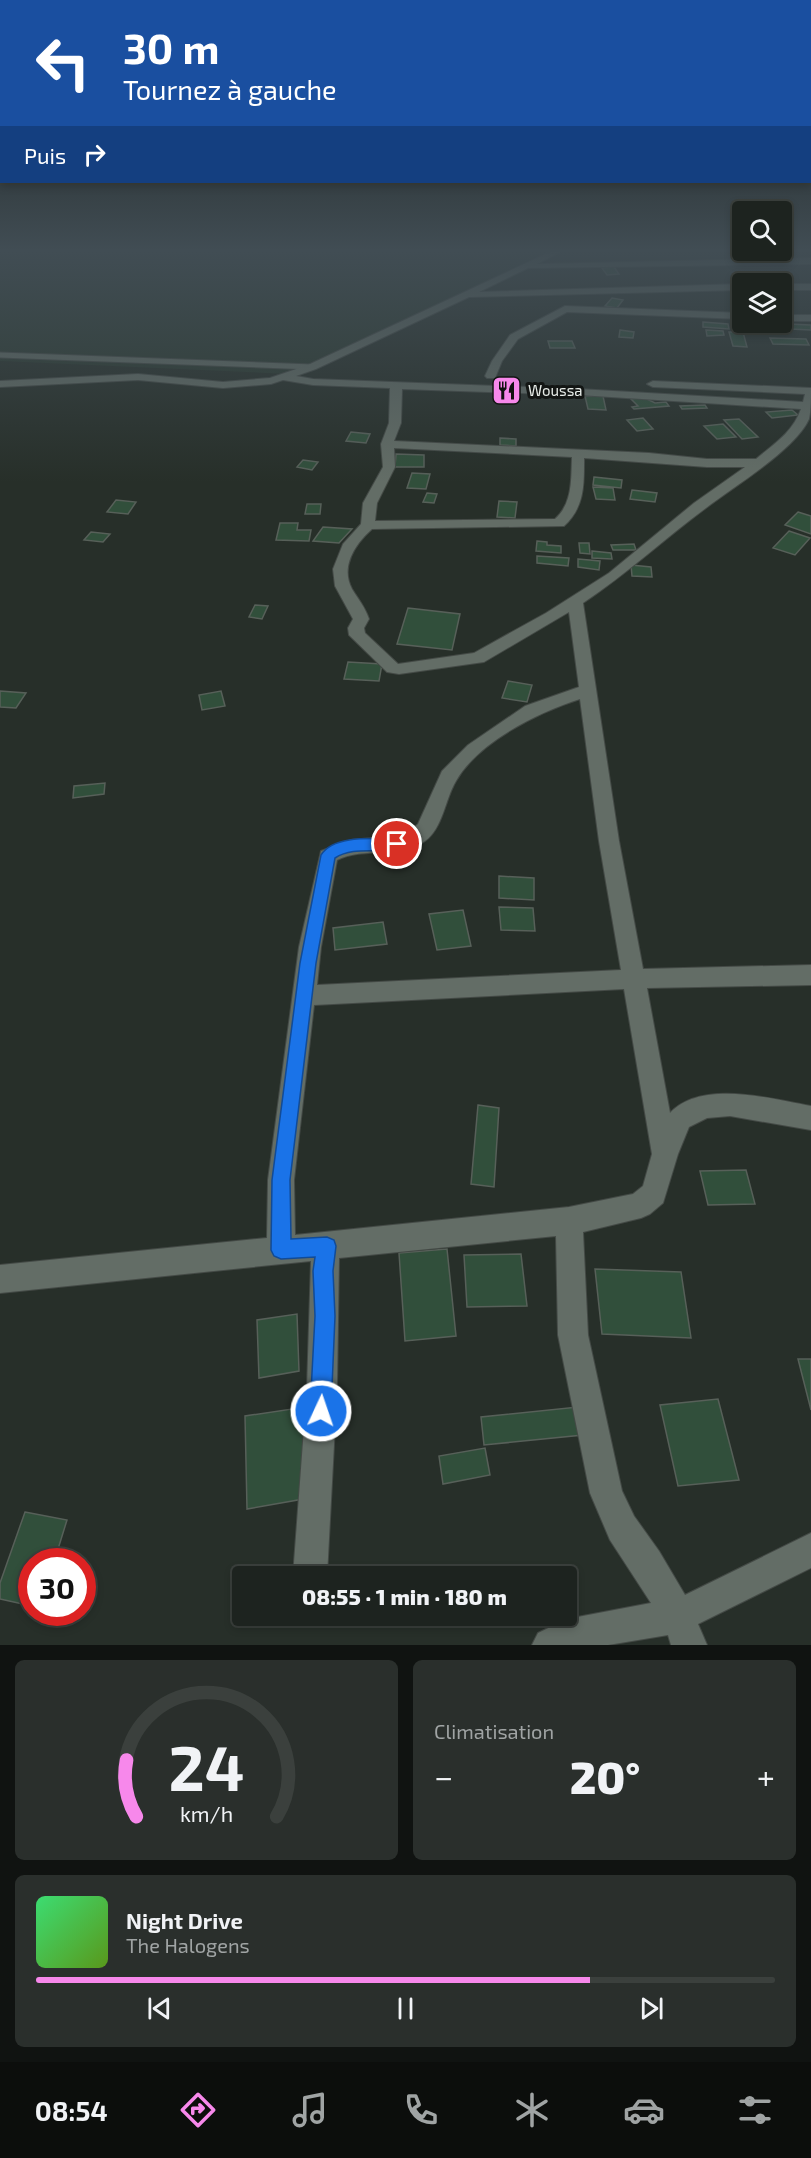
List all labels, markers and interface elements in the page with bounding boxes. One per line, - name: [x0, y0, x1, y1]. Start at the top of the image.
- text: 30 m: [123, 22, 219, 72]
- icon: left: [24, 24, 102, 102]
- text: Tournez à gauche: [123, 73, 337, 105]
- icon: right: [78, 138, 111, 171]
- text: Puis: [24, 142, 66, 168]
- map controls: [732, 201, 792, 333]
- button: search: [732, 201, 792, 261]
- button: layers: [732, 273, 792, 333]
- restaurant icon: Woussa: [491, 374, 523, 406]
- place label: Woussa: [528, 381, 583, 399]
- pin: [371, 818, 422, 869]
- icon: arrive: [380, 827, 413, 860]
- position arrow: [289, 1379, 353, 1443]
- speed limit sign: 30: [18, 1548, 96, 1626]
- text: 08:55 · 1 min · 180 m: [302, 1583, 507, 1609]
- text: Climatisation: [434, 1719, 554, 1743]
- text: 24: [168, 1729, 244, 1804]
- text: 20°: [570, 1749, 640, 1803]
- text: −: [434, 1756, 453, 1796]
- text: +: [757, 1756, 775, 1796]
- text: km/h: [180, 1801, 233, 1826]
- text: Night Drive: [126, 1907, 243, 1933]
- text: The Halogens: [126, 1933, 250, 1957]
- icon: previous: [143, 1992, 176, 2025]
- icon: pause: [389, 1992, 422, 2025]
- icon: next: [635, 1992, 668, 2025]
- icon: directions: [177, 2089, 219, 2131]
- icon: music: [289, 2089, 331, 2131]
- icon: phone: [400, 2089, 442, 2131]
- icon: climate: [511, 2089, 553, 2131]
- icon: car: [623, 2089, 665, 2131]
- icon: filters: [734, 2089, 776, 2131]
- text: 08:54: [35, 2094, 108, 2126]

